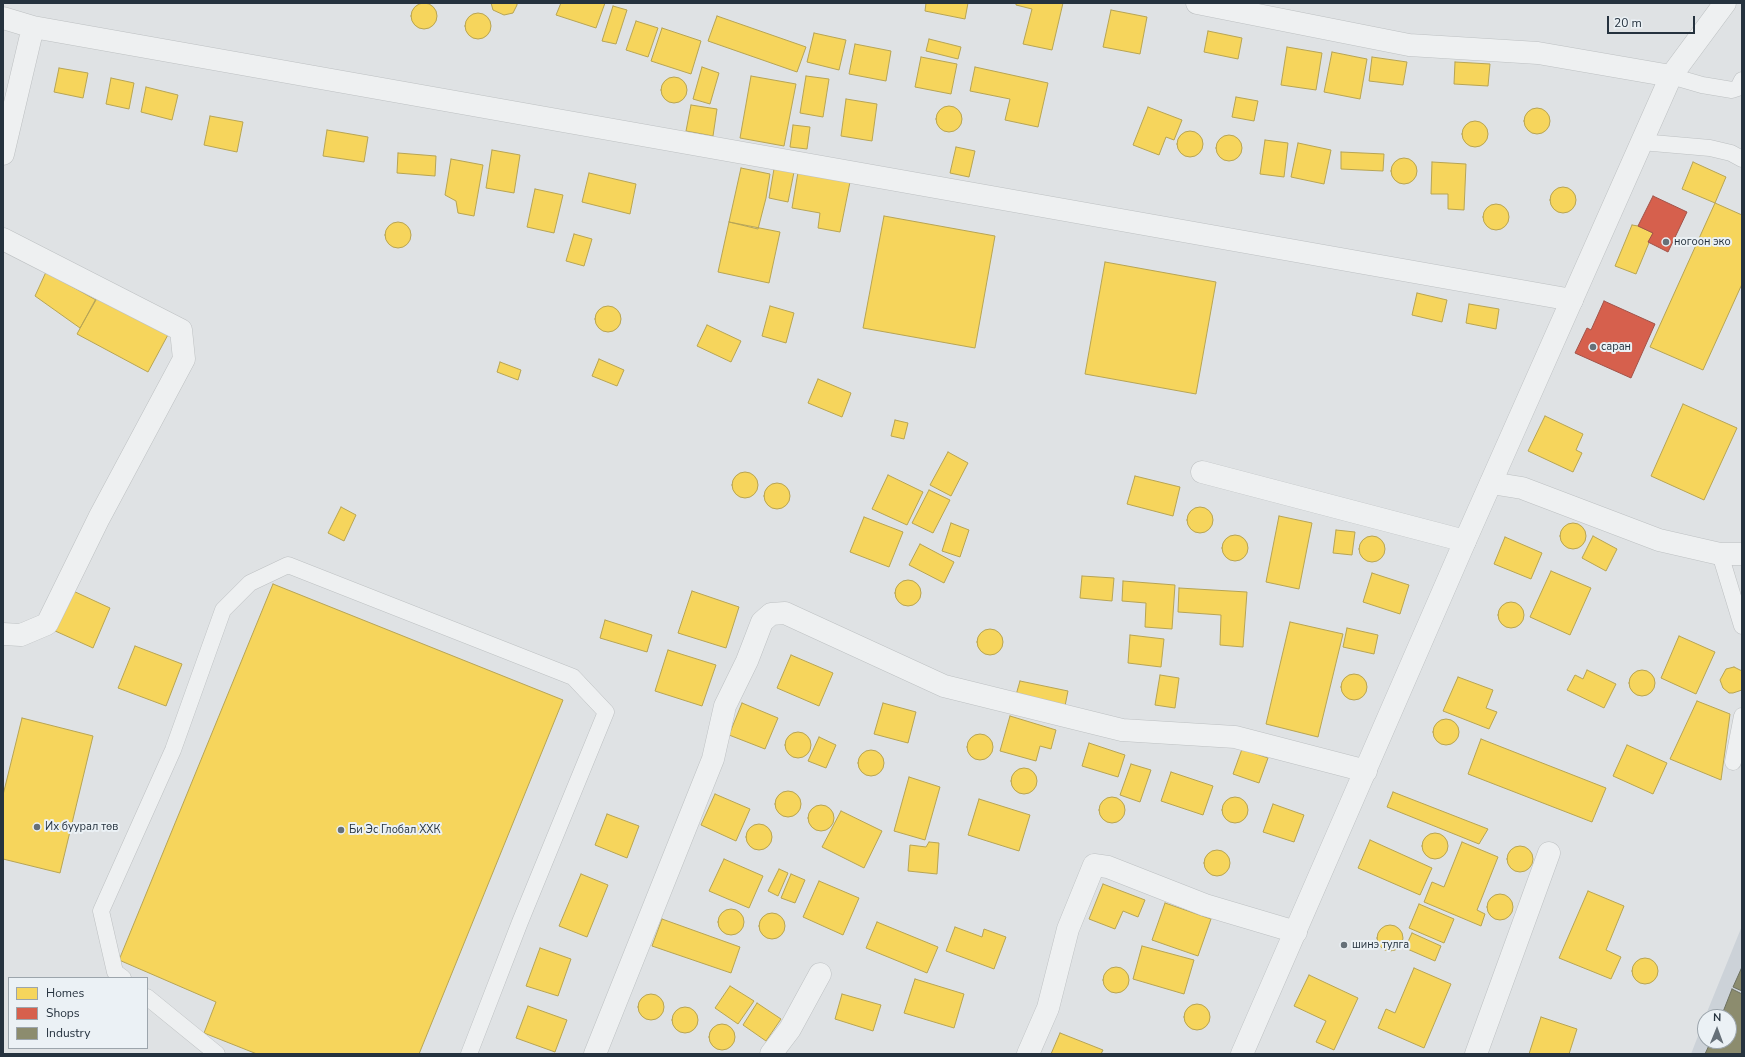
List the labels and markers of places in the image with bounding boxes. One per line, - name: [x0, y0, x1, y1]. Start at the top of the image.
- place label: ногоон эко: [1674, 235, 1731, 249]
- marker: ногоон эко: [1661, 237, 1671, 247]
- place label: саран: [1601, 340, 1631, 354]
- marker: саран: [1588, 342, 1598, 352]
- place label: Их буурал төв: [45, 820, 118, 834]
- marker: Их буурал төв: [32, 822, 42, 832]
- place label: Би Эс Глобал ХХК: [349, 823, 441, 837]
- marker: Би Эс Глобал ХХК: [336, 825, 346, 835]
- place label: шинэ тулга: [1352, 938, 1409, 952]
- marker: шинэ тулга: [1339, 940, 1349, 950]

